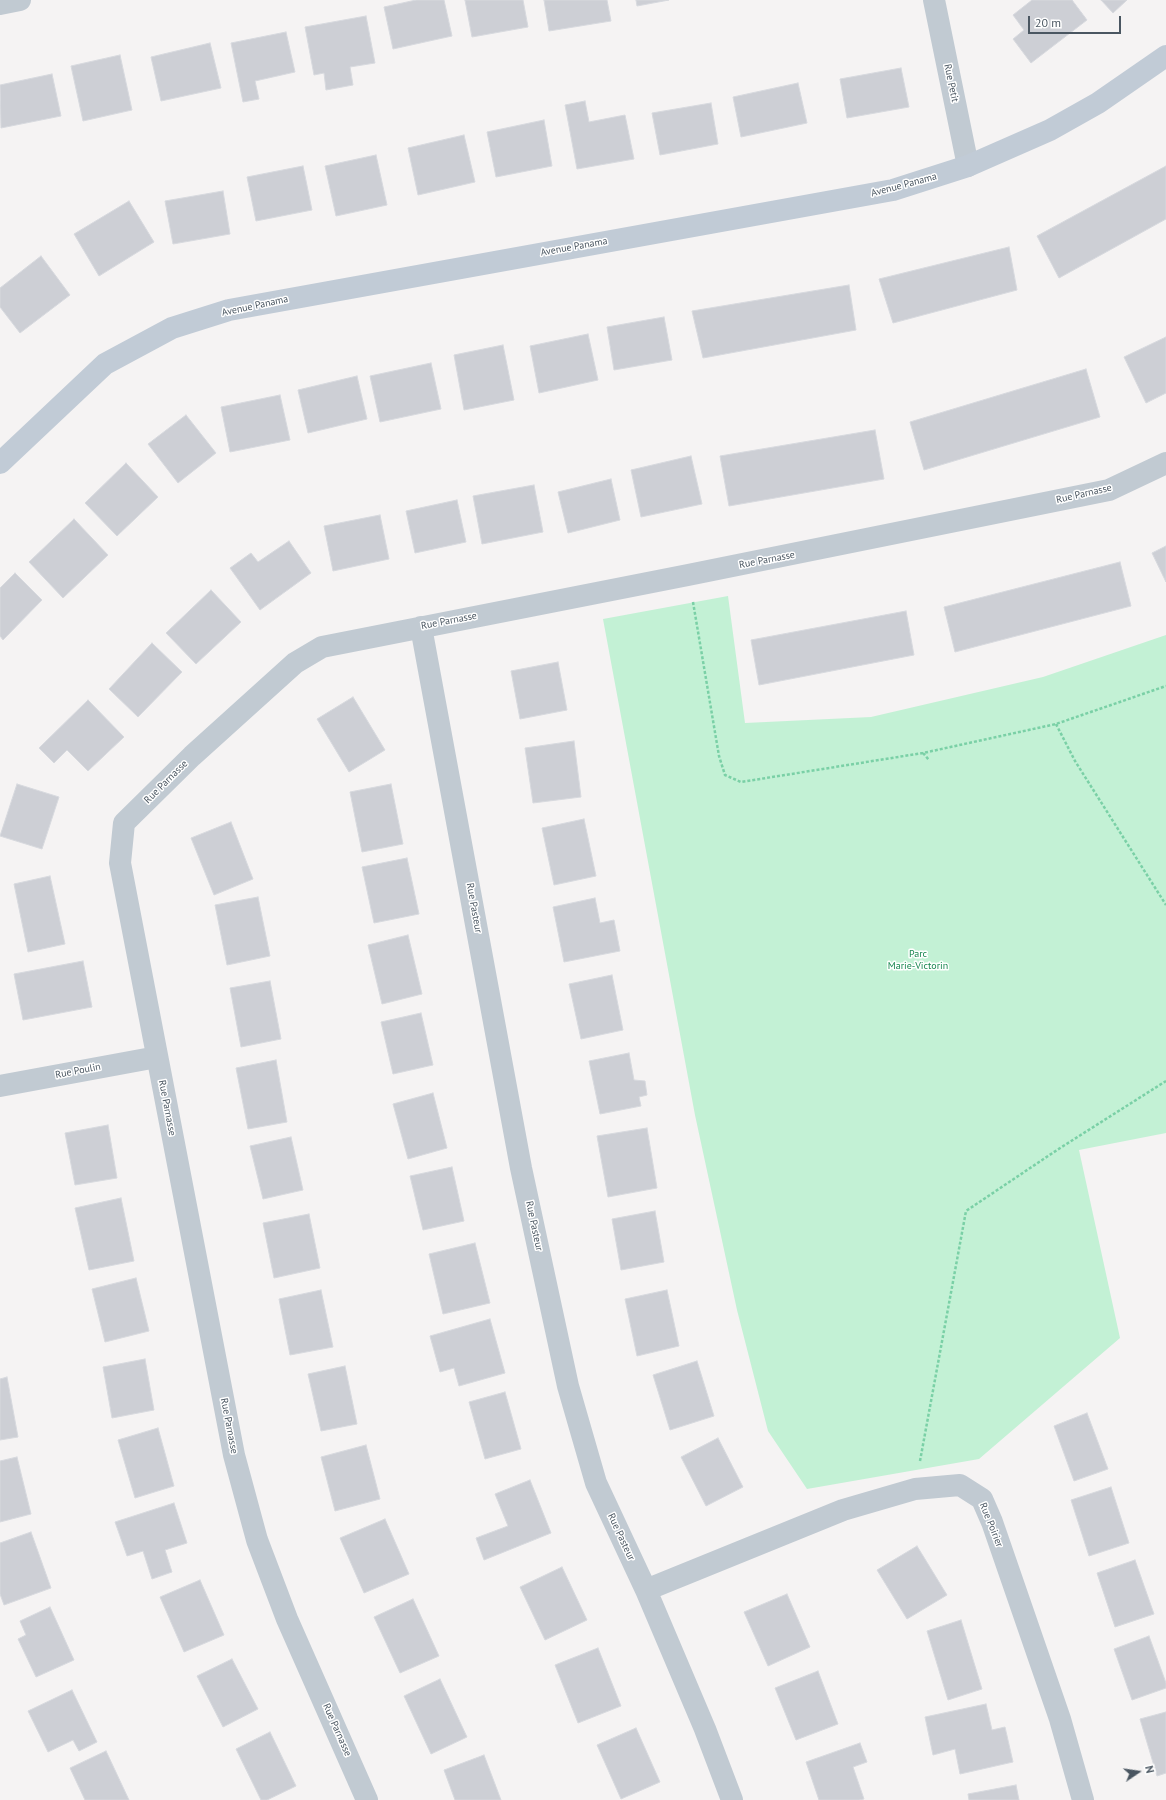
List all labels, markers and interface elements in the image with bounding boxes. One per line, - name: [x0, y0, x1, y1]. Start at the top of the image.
- scale bar: [1030, 8, 1123, 34]
- text: 20 m: [1035, 15, 1061, 30]
- street label: Rue Petit: [941, 63, 961, 103]
- street label: Avenue Panama: [870, 170, 938, 200]
- street label: Avenue Panama: [540, 235, 608, 259]
- street label: Avenue Panama: [221, 293, 289, 319]
- street label: Rue Parnasse: [1055, 482, 1113, 506]
- street label: Rue Parnasse: [738, 549, 796, 571]
- street label: Rue Parnasse: [420, 610, 478, 632]
- street label: Rue Parnasse: [142, 758, 190, 806]
- street label: Rue Pasteur: [464, 882, 484, 934]
- park label: Parc Marie-Victorin: [888, 948, 948, 972]
- street label: Rue Poulin: [54, 1061, 102, 1081]
- street label: Rue Parnasse: [156, 1079, 178, 1137]
- street label: Rue Pasteur: [523, 1200, 545, 1252]
- street label: Rue Parnasse: [218, 1397, 240, 1455]
- street label: Rue Poirier: [977, 1501, 1005, 1549]
- street label: Rue Pasteur: [605, 1512, 637, 1562]
- street label: Rue Parnasse: [320, 1702, 354, 1758]
- north arrow: [1118, 1752, 1158, 1792]
- text: N: [1142, 1764, 1157, 1774]

